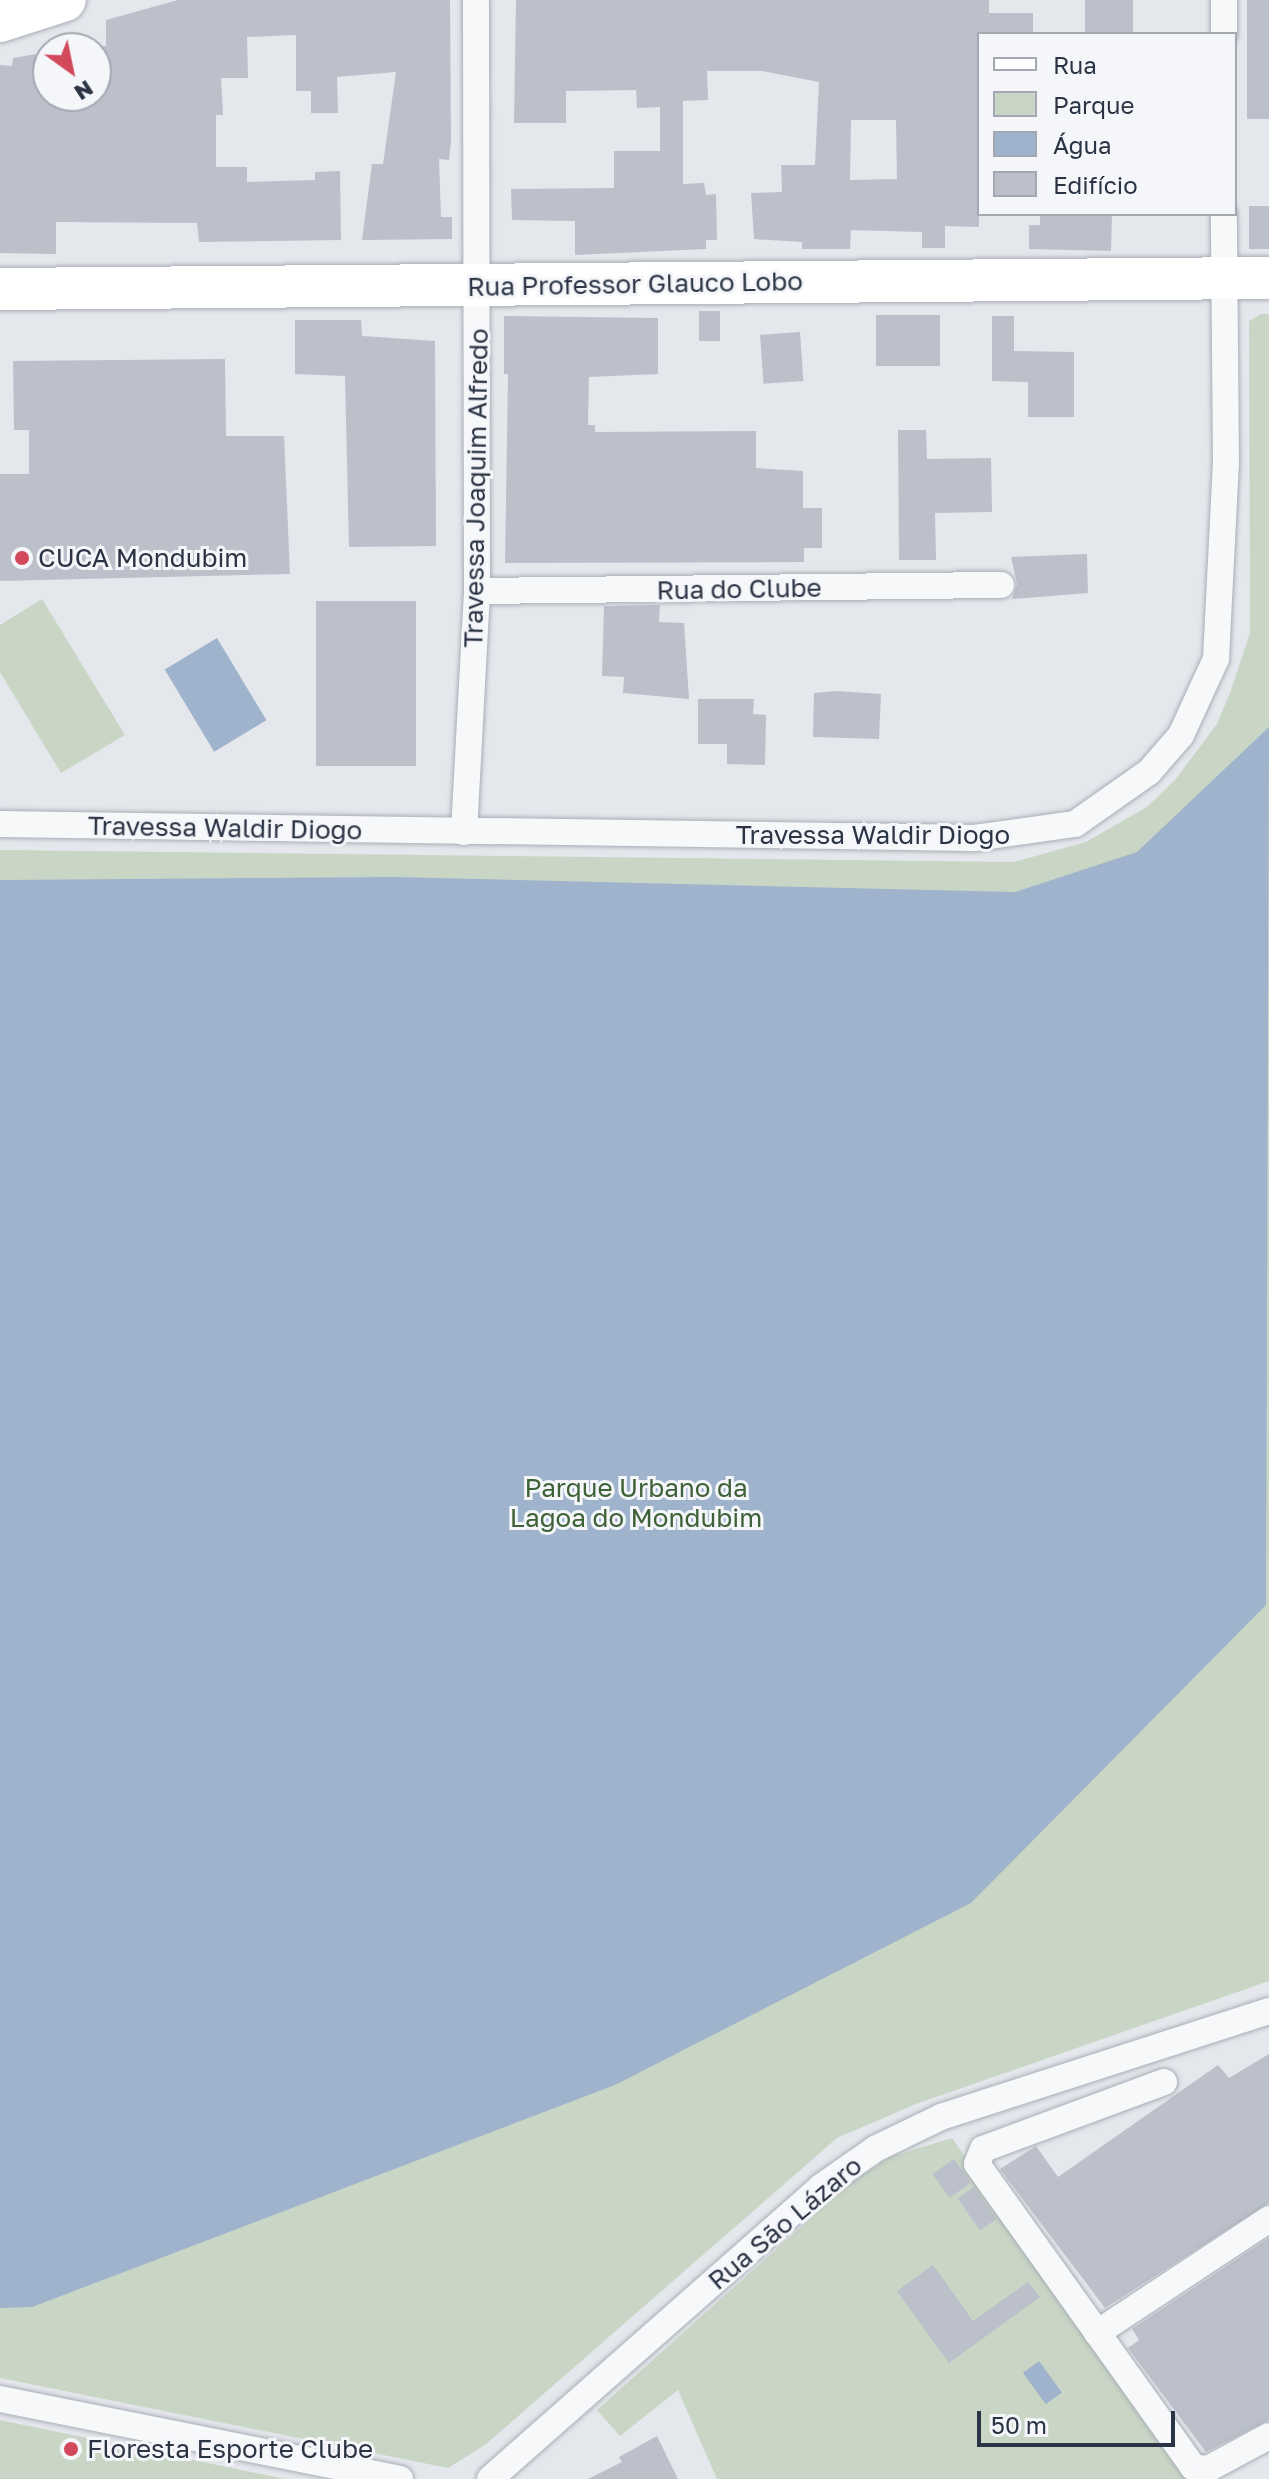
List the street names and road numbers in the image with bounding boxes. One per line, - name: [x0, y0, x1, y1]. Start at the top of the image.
- street label: Rua Professor Glauco Lobo: [467, 265, 803, 303]
- street label: Travessa Joaquim Alfredo: [458, 328, 494, 648]
- street label: Rua do Clube: [656, 572, 822, 606]
- street label: Travessa Waldir Diogo: [88, 810, 362, 846]
- street label: Travessa Waldir Diogo: [736, 819, 1010, 851]
- street label: Rua São Lázaro: [702, 2150, 868, 2296]

